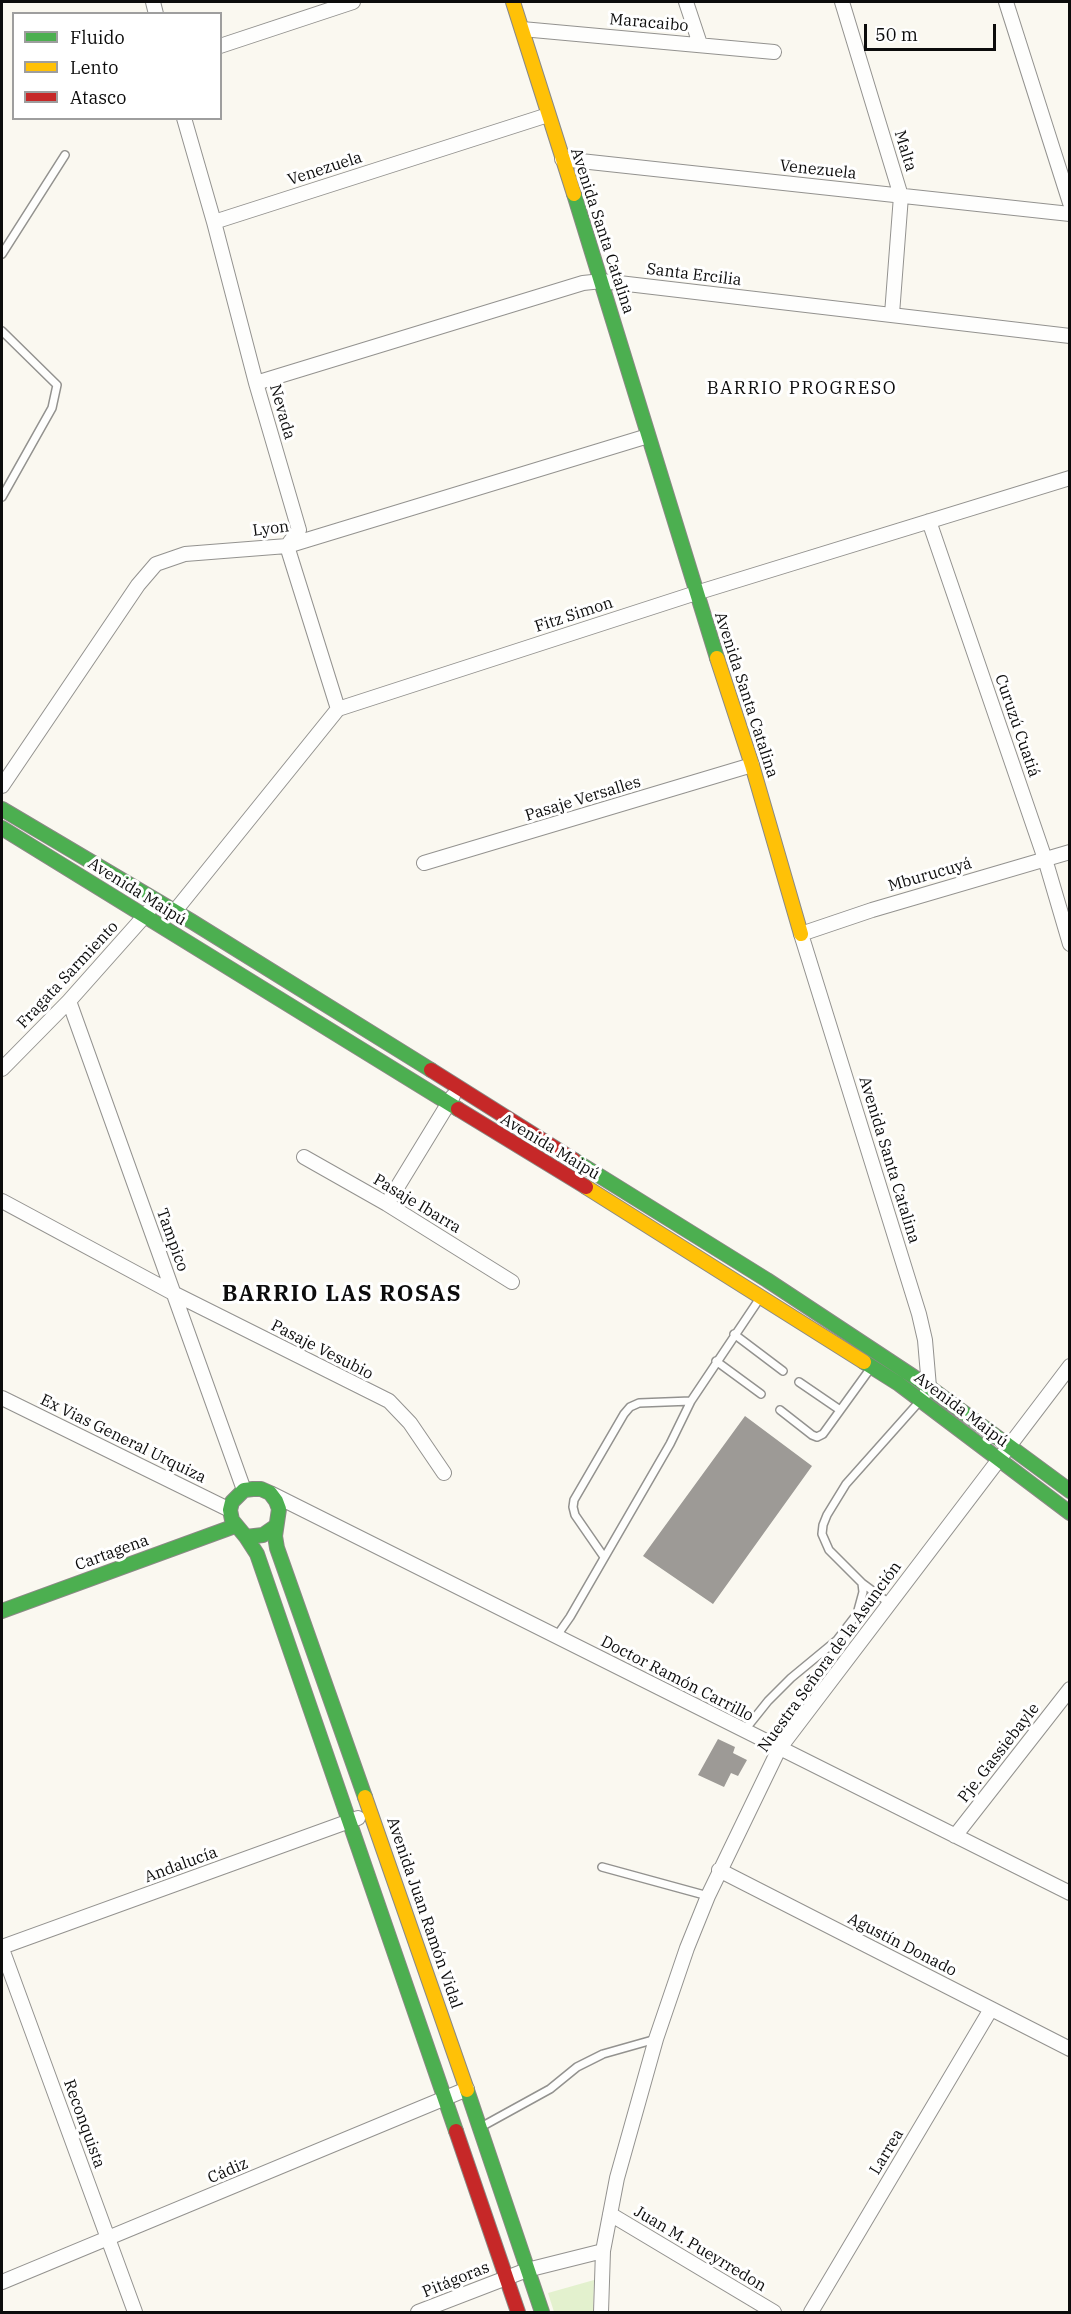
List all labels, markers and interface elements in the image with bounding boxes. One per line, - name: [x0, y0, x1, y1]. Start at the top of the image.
- street label: Maracaibo: [609, 10, 689, 36]
- legend: [12, 12, 222, 120]
- scale bar: [867, 12, 999, 50]
- text: 50 m: [875, 23, 918, 46]
- text: Fluido: [70, 26, 125, 49]
- text: Lento: [70, 56, 118, 79]
- text: Atasco: [70, 86, 126, 109]
- street label: Malta: [890, 128, 920, 174]
- street label: Avenida Santa Catalina: [566, 146, 638, 316]
- street label: Venezuela: [285, 148, 365, 190]
- street label: Venezuela: [779, 156, 857, 184]
- street label: Santa Ercilia: [645, 260, 743, 290]
- district label: BARRIO PROGRESO: [707, 378, 897, 400]
- street label: Nevada: [265, 382, 299, 442]
- street label: Lyon: [252, 517, 290, 541]
- street label: Fitz Simon: [532, 593, 616, 637]
- street label: Avenida Santa Catalina: [710, 610, 782, 780]
- street label: Curuzú Cuatiá: [990, 672, 1044, 780]
- street label: Pasaje Versalles: [523, 772, 643, 826]
- street label: Avenida Maipú: [84, 854, 190, 930]
- street label: Mburucuyá: [886, 854, 974, 896]
- street label: Fragata Sarmiento: [13, 917, 123, 1033]
- street label: Avenida Santa Catalina: [854, 1074, 924, 1246]
- street label: Avenida Maipú: [497, 1110, 603, 1184]
- street label: Pasaje Ibarra: [370, 1170, 464, 1238]
- street label: Tampico: [152, 1206, 192, 1274]
- district label: BARRIO LAS ROSAS: [222, 1282, 462, 1308]
- street label: Pasaje Vesubio: [268, 1316, 376, 1384]
- street label: Avenida Maipú: [910, 1369, 1012, 1451]
- street label: Ex Vias General Urquiza: [37, 1390, 209, 1488]
- street label: Cartagena: [73, 1531, 151, 1575]
- street label: Nuestra Señora de la Asunción: [754, 1558, 906, 1756]
- street label: Doctor Ramón Carrillo: [597, 1632, 757, 1726]
- street label: Pje. Gassiebayle: [954, 1699, 1044, 1807]
- street label: Avenida Juan Ramón Vidal: [382, 1815, 466, 2011]
- street label: Andalucía: [142, 1843, 220, 1887]
- street label: Agustín Donado: [844, 1909, 960, 1981]
- street label: Reconquista: [59, 2077, 109, 2171]
- street label: Larrea: [866, 2126, 908, 2178]
- street label: Cádiz: [205, 2154, 251, 2188]
- street label: Juan M. Pueyrredon: [631, 2202, 769, 2296]
- street label: Pitágoras: [420, 2258, 492, 2302]

